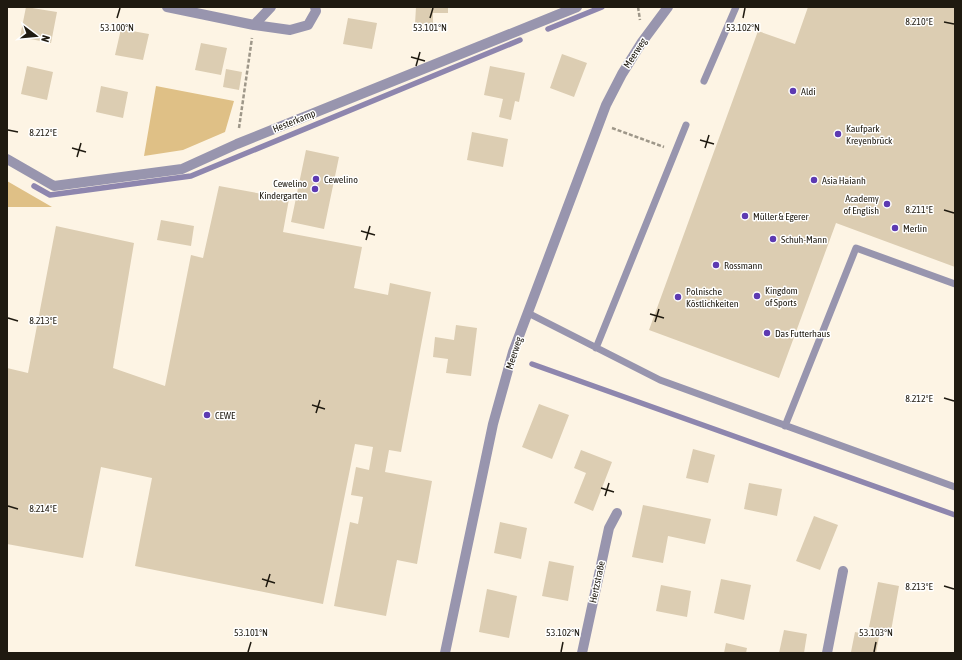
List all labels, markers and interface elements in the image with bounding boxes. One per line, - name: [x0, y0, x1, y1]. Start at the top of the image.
- north arrow: [16, 16, 56, 56]
- text: 8.210°E: [905, 16, 934, 27]
- text: 53.100°N: [100, 22, 134, 33]
- text: 53.101°N: [413, 22, 447, 33]
- text: 53.102°N: [726, 22, 760, 33]
- text: N: [39, 34, 52, 44]
- street label: Meerweg: [621, 35, 649, 70]
- marker: Aldi: [788, 86, 798, 96]
- place label: Aldi: [801, 86, 816, 97]
- street label: Hesterkamp: [271, 107, 317, 135]
- place label: Kaufpark Kreyenbrück: [846, 123, 893, 146]
- text: 8.212°E: [29, 127, 58, 138]
- marker: Kaufpark Kreyenbrück: [833, 129, 843, 139]
- marker: Cewelino: [311, 174, 321, 184]
- place label: Cewelino: [324, 174, 358, 185]
- marker: Asia Haianh: [809, 175, 819, 185]
- place label: Asia Haianh: [822, 175, 866, 186]
- place label: Cewelino Kindergarten: [259, 178, 307, 201]
- marker: Cewelino Kindergarten: [310, 184, 320, 194]
- place label: Academy of English: [843, 193, 879, 216]
- marker: Academy of English: [882, 199, 892, 209]
- text: 8.211°E: [905, 204, 934, 215]
- marker: Müller & Egerer: [740, 211, 750, 221]
- place label: Müller & Egerer: [753, 211, 810, 222]
- marker: Merlin: [890, 223, 900, 233]
- place label: Merlin: [903, 223, 927, 234]
- marker: Schuh-Mann: [768, 234, 778, 244]
- place label: Schuh-Mann: [781, 234, 827, 245]
- marker: Rossmann: [711, 260, 721, 270]
- place label: Rossmann: [724, 260, 762, 271]
- place label: Kingdom of Sports: [765, 285, 798, 308]
- place label: Polnische Köstlichkeiten: [686, 286, 739, 309]
- marker: Kingdom of Sports: [752, 291, 762, 301]
- marker: Polnische Köstlichkeiten: [673, 292, 683, 302]
- text: 8.213°E: [29, 315, 58, 326]
- marker: Das Futterhaus: [762, 328, 772, 338]
- place label: Das Futterhaus: [775, 328, 830, 339]
- street label: Meerweg: [504, 335, 525, 371]
- text: 8.212°E: [905, 393, 934, 404]
- marker: CEWE: [202, 410, 212, 420]
- place label: CEWE: [215, 410, 236, 421]
- text: 8.214°E: [29, 503, 58, 514]
- street label: Hertzstraße: [587, 560, 607, 604]
- text: 8.213°E: [905, 581, 934, 592]
- text: 53.101°N: [234, 627, 268, 638]
- text: 53.102°N: [546, 627, 580, 638]
- text: 53.103°N: [859, 627, 893, 638]

